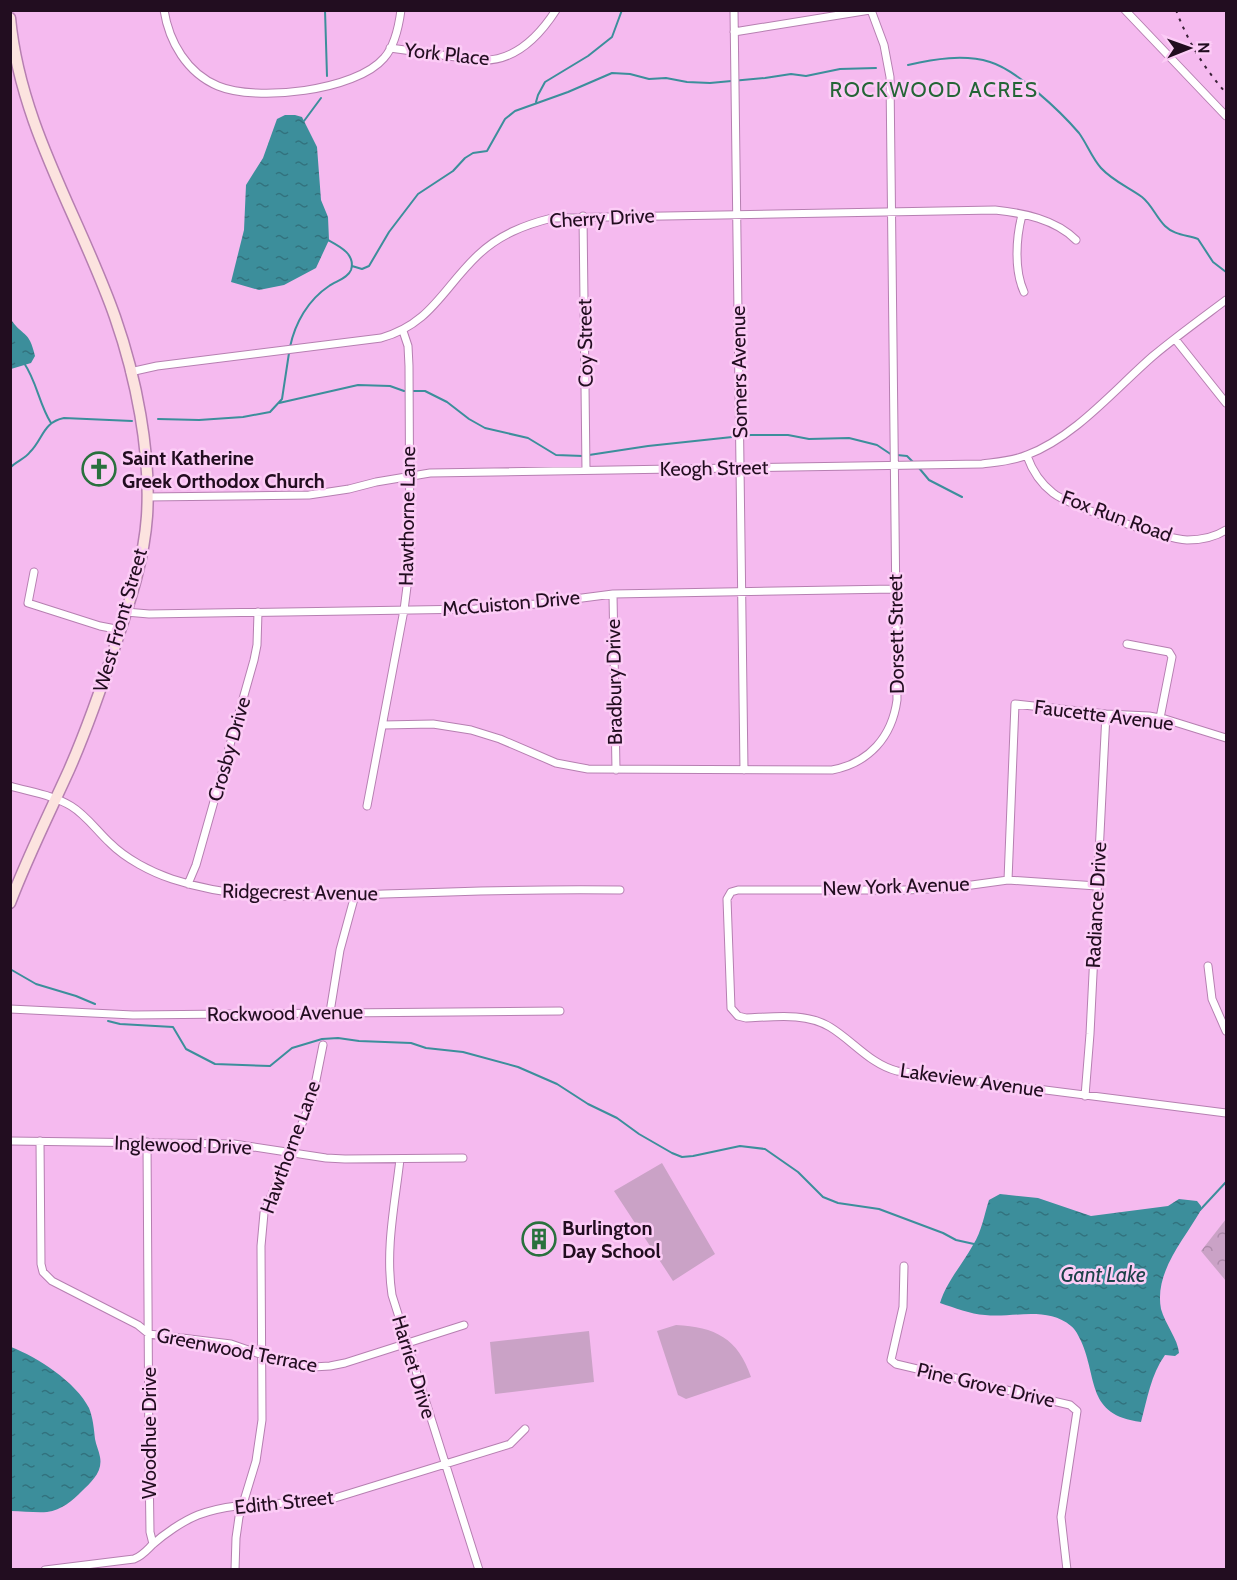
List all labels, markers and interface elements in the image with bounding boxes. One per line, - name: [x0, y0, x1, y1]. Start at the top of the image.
- north arrow: [1159, 18, 1219, 78]
- street label: York Place: [402, 38, 491, 70]
- text: N: [1194, 42, 1213, 54]
- district label: ROCKWOOD ACRES: [830, 77, 1038, 102]
- street label: Cherry Drive: [549, 203, 655, 233]
- street label: Coy Street: [572, 298, 598, 388]
- street label: Somers Avenue: [726, 305, 752, 439]
- place label: Saint Katherine Greek Orthodox Church: [122, 446, 325, 493]
- street label: Hawthorne Lane: [394, 446, 420, 586]
- church icon: Saint Katherine Greek Orthodox Church: [81, 451, 117, 487]
- street label: Keogh Street: [660, 455, 769, 481]
- street label: Fox Run Road: [1059, 485, 1175, 547]
- street label: West Front Street: [88, 545, 152, 695]
- street label: Dorsett Street: [883, 574, 909, 694]
- street label: McCuiston Drive: [441, 585, 581, 621]
- street label: Bradbury Drive: [601, 619, 627, 745]
- street label: Crosby Drive: [203, 694, 255, 804]
- street label: Faucette Avenue: [1033, 695, 1175, 735]
- street label: Radiance Drive: [1081, 841, 1111, 969]
- street label: New York Avenue: [822, 871, 970, 901]
- street label: Ridgecrest Avenue: [222, 879, 378, 905]
- street label: Rockwood Avenue: [207, 1000, 363, 1026]
- street label: Lakeview Avenue: [899, 1058, 1045, 1102]
- street label: Hawthorne Lane: [255, 1077, 325, 1217]
- street label: Inglewood Drive: [114, 1131, 252, 1159]
- place label: Burlington Day School: [562, 1216, 661, 1263]
- building icon: Burlington Day School: [521, 1221, 557, 1257]
- water label: Gant Lake: [1060, 1262, 1146, 1287]
- street label: Harriet Drive: [387, 1312, 441, 1422]
- street label: Greenwood Terrace: [154, 1323, 320, 1377]
- street label: Pine Grove Drive: [915, 1357, 1057, 1413]
- street label: Woodhue Drive: [137, 1367, 161, 1499]
- street label: Edith Street: [233, 1485, 335, 1519]

